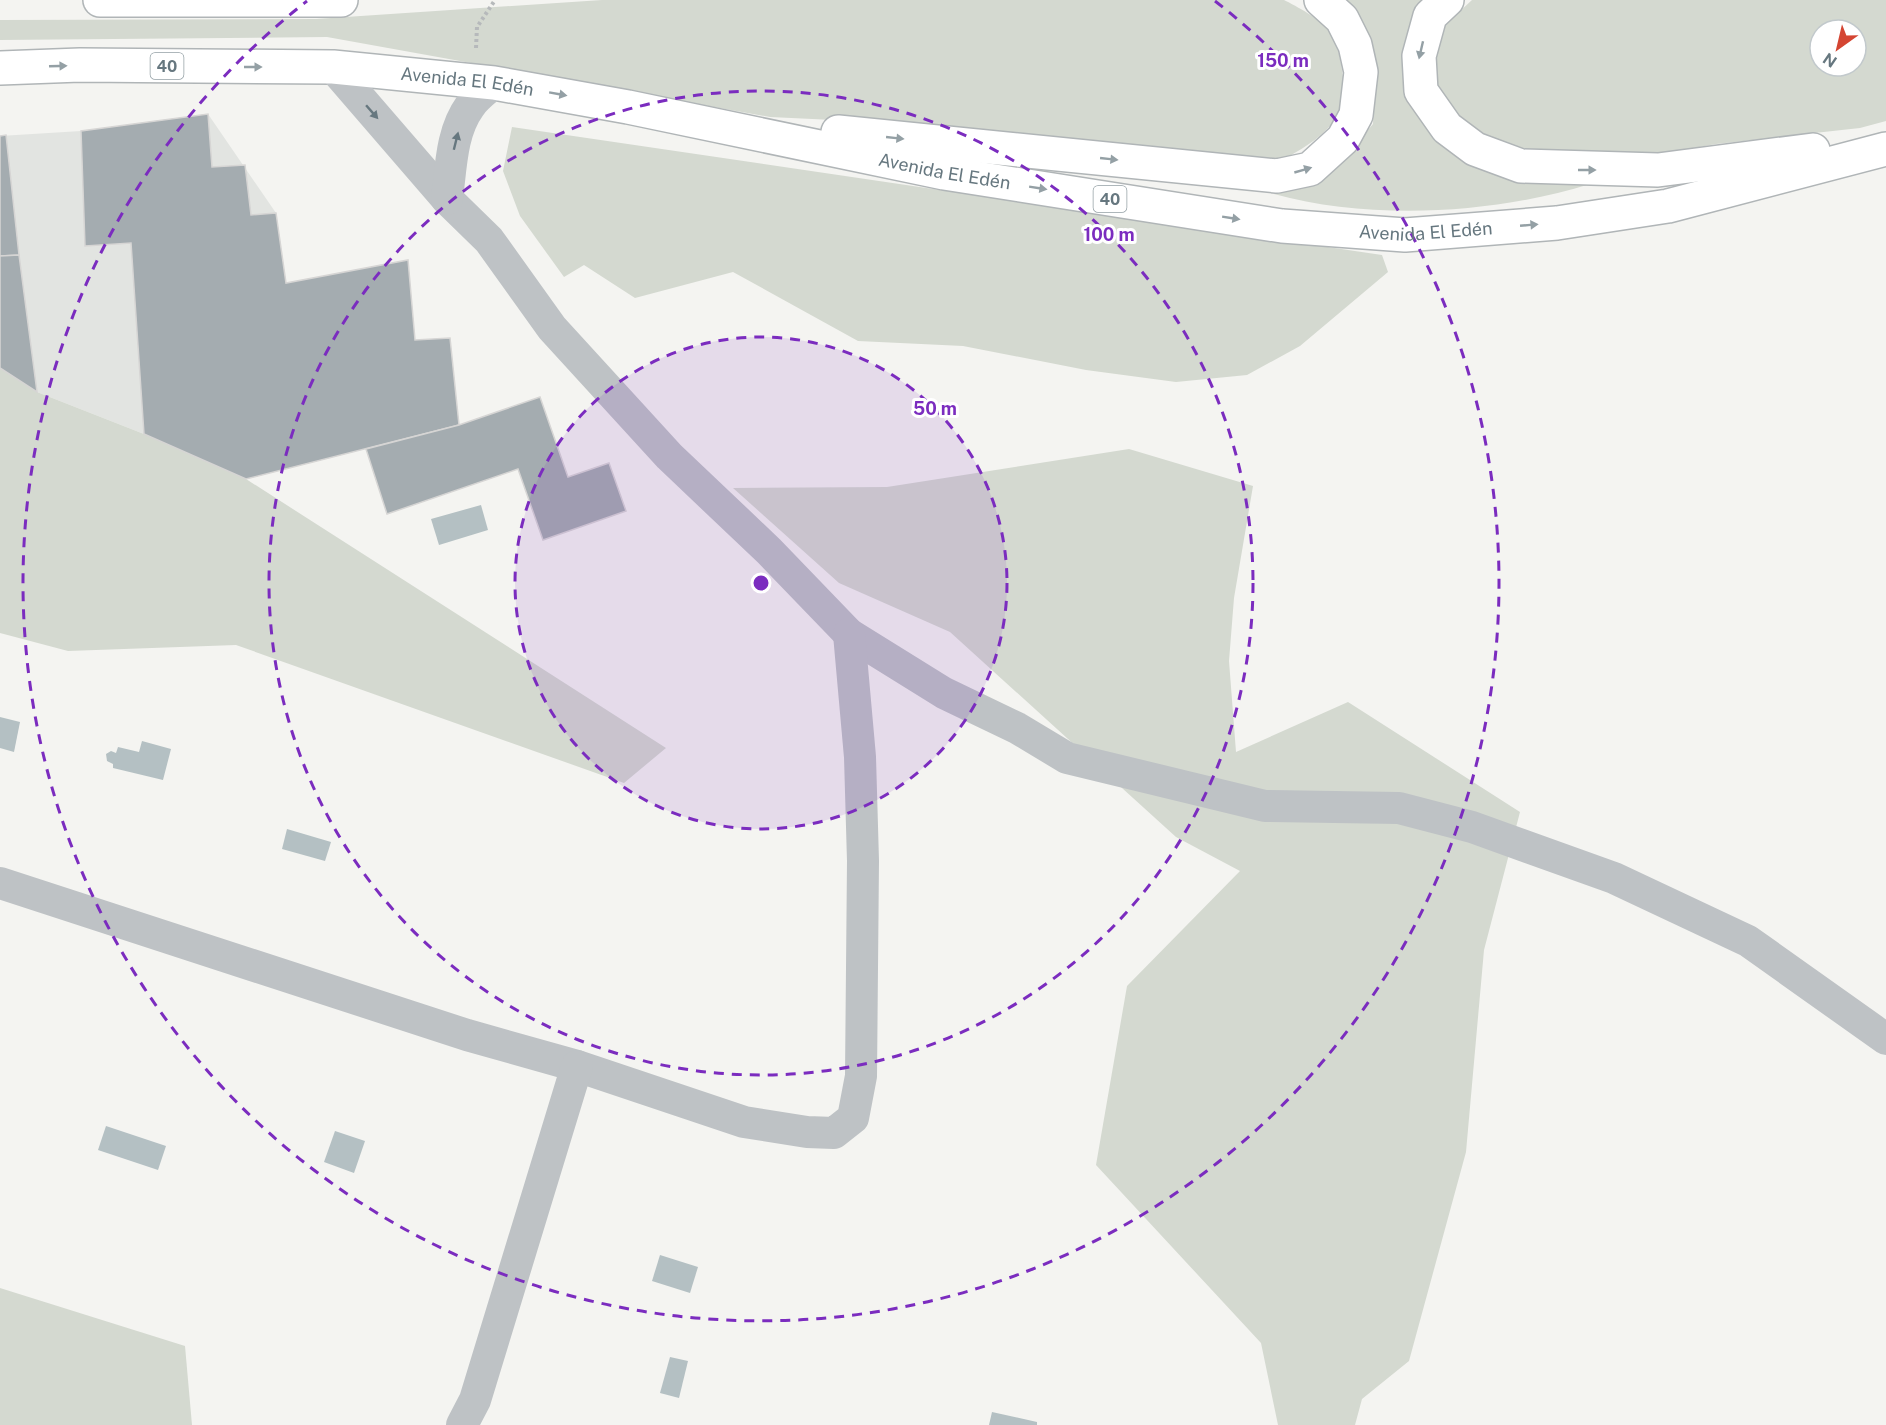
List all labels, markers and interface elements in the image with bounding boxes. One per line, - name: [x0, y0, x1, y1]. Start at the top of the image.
- north arrow: [1808, 18, 1868, 78]
- one-way arrow: [1416, 41, 1425, 60]
- text: N: [1819, 49, 1840, 71]
- text: 150 m: [1257, 50, 1309, 71]
- road number: 40: [150, 53, 184, 79]
- one-way arrow: [49, 62, 68, 71]
- one-way arrow: [244, 62, 263, 72]
- street label: Avenida El Edén: [400, 63, 535, 100]
- one-way arrow: [549, 90, 568, 99]
- one-way arrow: [365, 104, 379, 119]
- one-way arrow: [451, 132, 461, 150]
- one-way arrow: [885, 133, 904, 143]
- street label: Avenida El Edén: [877, 149, 1012, 193]
- one-way arrow: [1100, 154, 1119, 164]
- one-way arrow: [1294, 165, 1312, 174]
- one-way arrow: [1577, 165, 1596, 175]
- one-way arrow: [1029, 183, 1048, 192]
- road number: 40: [1094, 186, 1126, 212]
- one-way arrow: [1221, 214, 1240, 223]
- street label: Avenida El Edén: [1358, 217, 1493, 245]
- one-way arrow: [1520, 220, 1539, 230]
- text: 100 m: [1083, 224, 1135, 245]
- text: 50 m: [913, 398, 957, 419]
- centre of rings: [751, 573, 771, 593]

